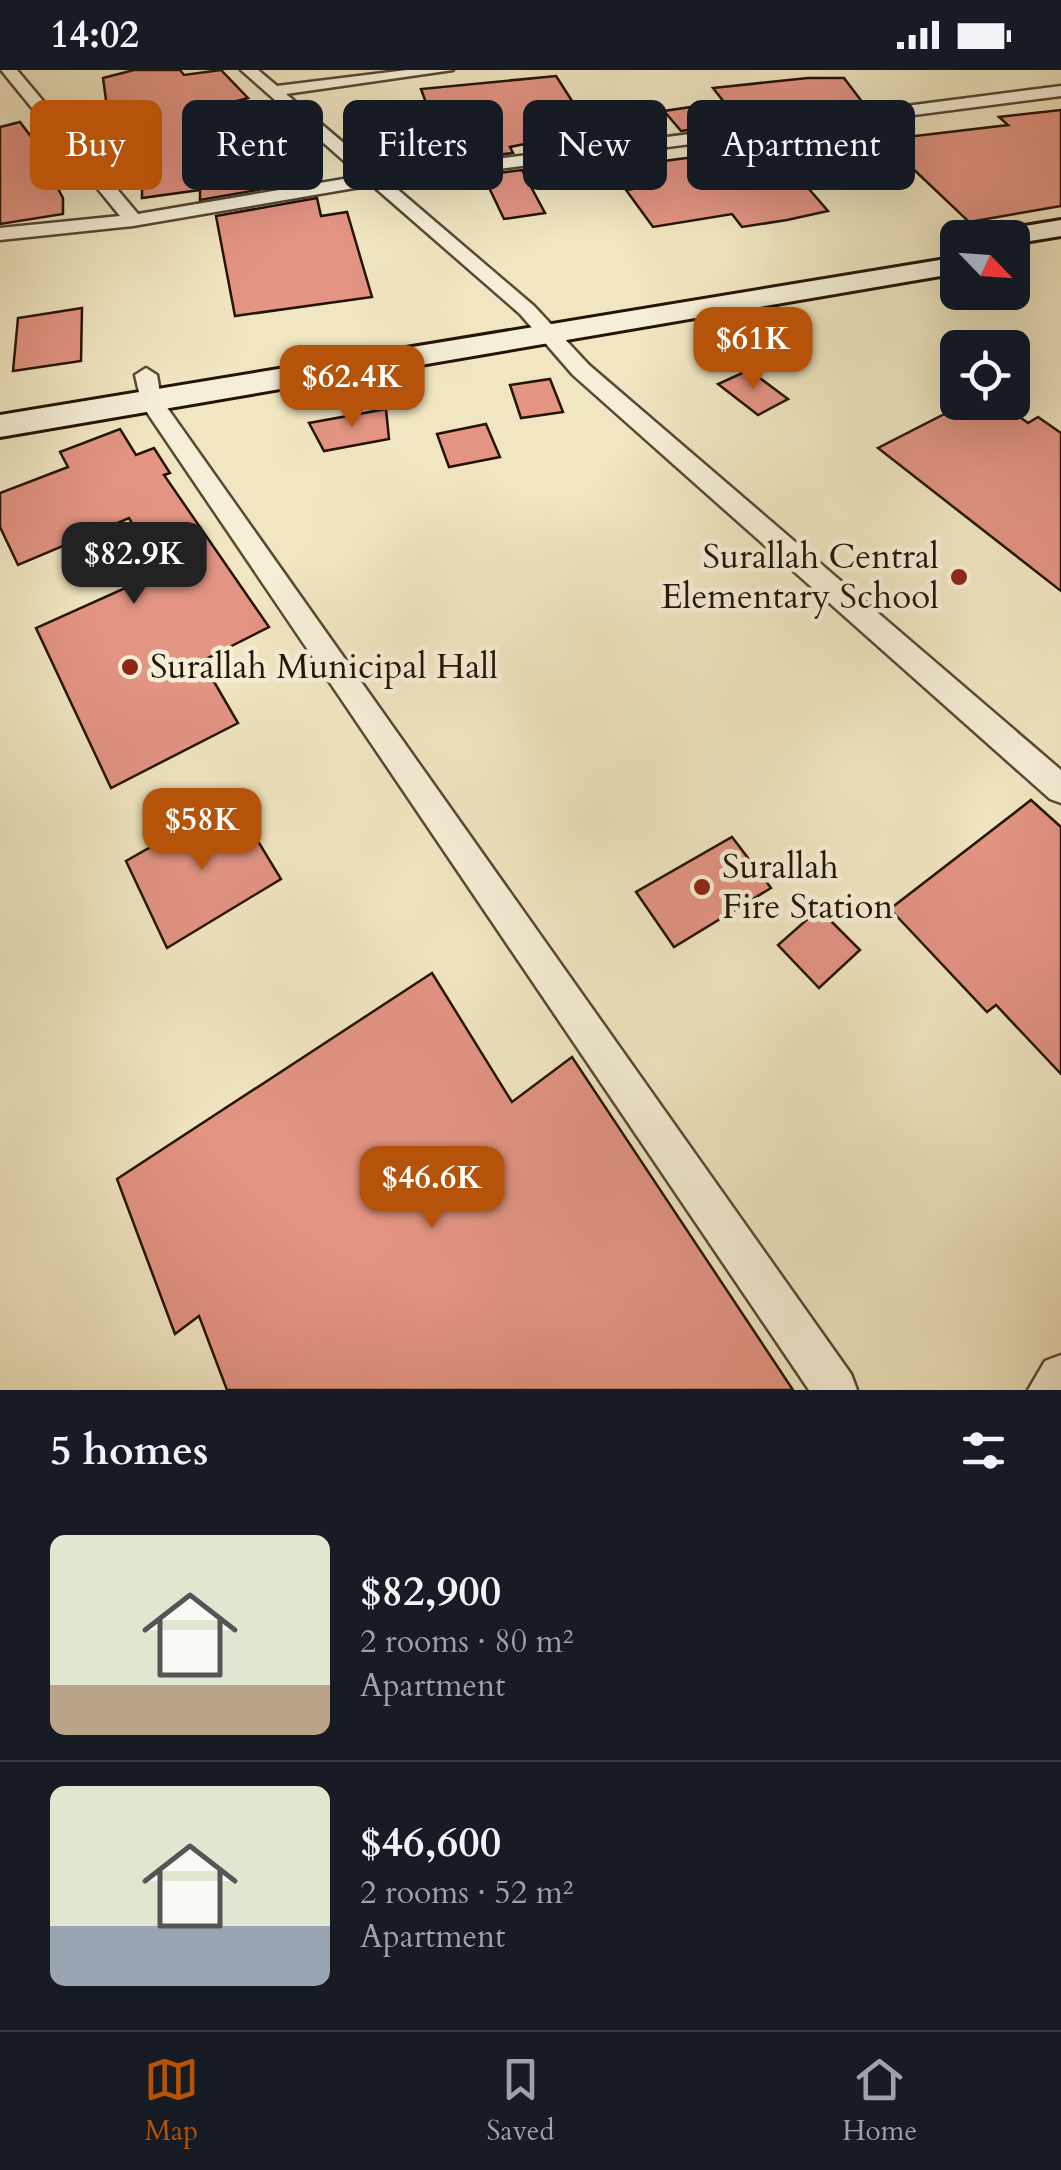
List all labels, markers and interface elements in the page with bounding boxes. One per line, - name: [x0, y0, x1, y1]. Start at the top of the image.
- text: 14:02: [50, 9, 139, 61]
- chip: Buy: [30, 100, 162, 190]
- chip: Rent: [182, 100, 323, 190]
- chip: Filters: [343, 100, 503, 190]
- chip: New: [523, 100, 667, 190]
- chip: Apartment: [687, 100, 915, 190]
- north arrow: [940, 220, 1030, 310]
- map controls: [940, 220, 1030, 420]
- pin: $61K: [694, 307, 812, 392]
- text: $61K: [715, 317, 791, 361]
- button: locate: [940, 330, 1030, 420]
- pin: $62.4K: [271, 345, 433, 430]
- text: $62.4K: [302, 355, 402, 399]
- pin: $82.9K: [53, 522, 215, 607]
- text: $82.9K: [84, 532, 184, 576]
- place label: Surallah Central Elementary School: [661, 533, 939, 621]
- marker: Surallah Central Elementary School: [948, 566, 970, 588]
- place label: Surallah Municipal Hall: [150, 643, 498, 691]
- marker: Surallah Municipal Hall: [119, 656, 141, 678]
- pin: $58K: [143, 788, 261, 873]
- text: $58K: [164, 798, 240, 842]
- place label: Surallah Fire Station: [722, 843, 893, 931]
- marker: Surallah Fire Station: [691, 876, 713, 898]
- pin: $46.6K: [351, 1146, 513, 1231]
- text: $46.6K: [382, 1156, 482, 1200]
- text: 5 homes: [50, 1422, 208, 1479]
- icon: filters: [956, 1423, 1011, 1478]
- text: $82,900: [360, 1563, 501, 1620]
- icon: home: [130, 1575, 250, 1695]
- text: 2 rooms · 80 m²: [360, 1620, 573, 1664]
- text: Apartment: [360, 1664, 505, 1708]
- text: $46,600: [360, 1814, 501, 1871]
- icon: home: [130, 1826, 250, 1946]
- text: 2 rooms · 52 m²: [360, 1871, 573, 1915]
- text: Apartment: [360, 1915, 505, 1959]
- tab: Map: [144, 2052, 199, 2150]
- tab: Saved: [487, 2052, 554, 2150]
- tab: Home: [842, 2052, 917, 2150]

